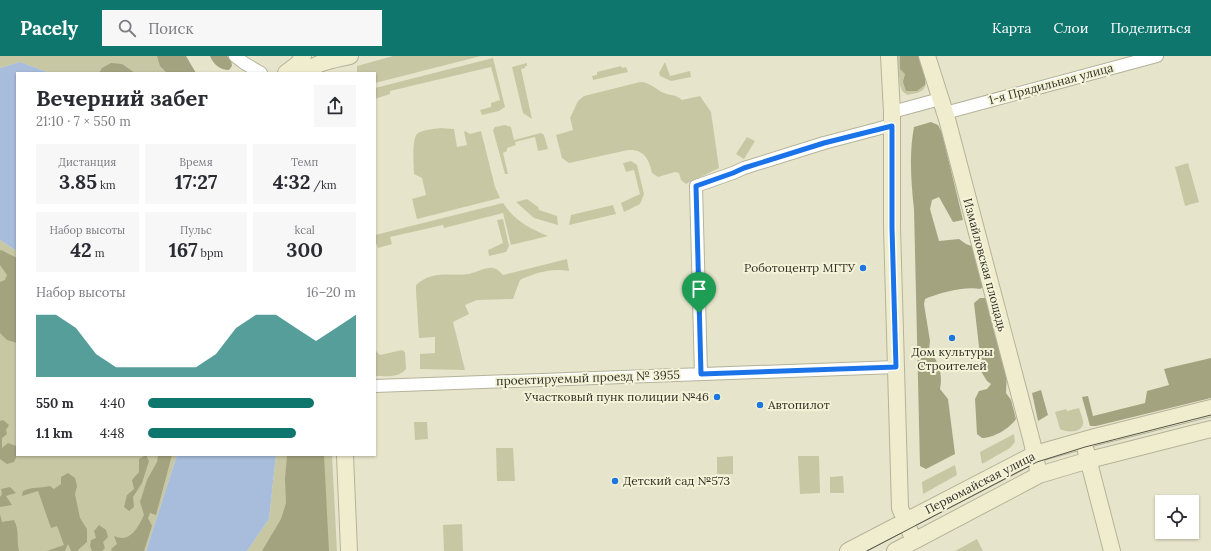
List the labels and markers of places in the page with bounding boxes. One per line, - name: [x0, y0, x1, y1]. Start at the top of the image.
- place label: Роботоцентр МГТУ: [744, 260, 856, 275]
- marker: Роботоцентр МГТУ: [858, 263, 868, 273]
- pin: [682, 272, 716, 313]
- marker: Дом культуры Строителей: [947, 333, 957, 343]
- place label: Дом культуры Строителей: [911, 344, 993, 373]
- place label: Участковый пунк полиции №46: [524, 389, 709, 404]
- marker: Участковый пунк полиции №46: [712, 392, 722, 402]
- place label: Автопилот: [767, 397, 830, 412]
- marker: Автопилот: [755, 400, 765, 410]
- place label: Детский сад №573: [623, 473, 731, 488]
- marker: Детский сад №573: [610, 476, 620, 486]

